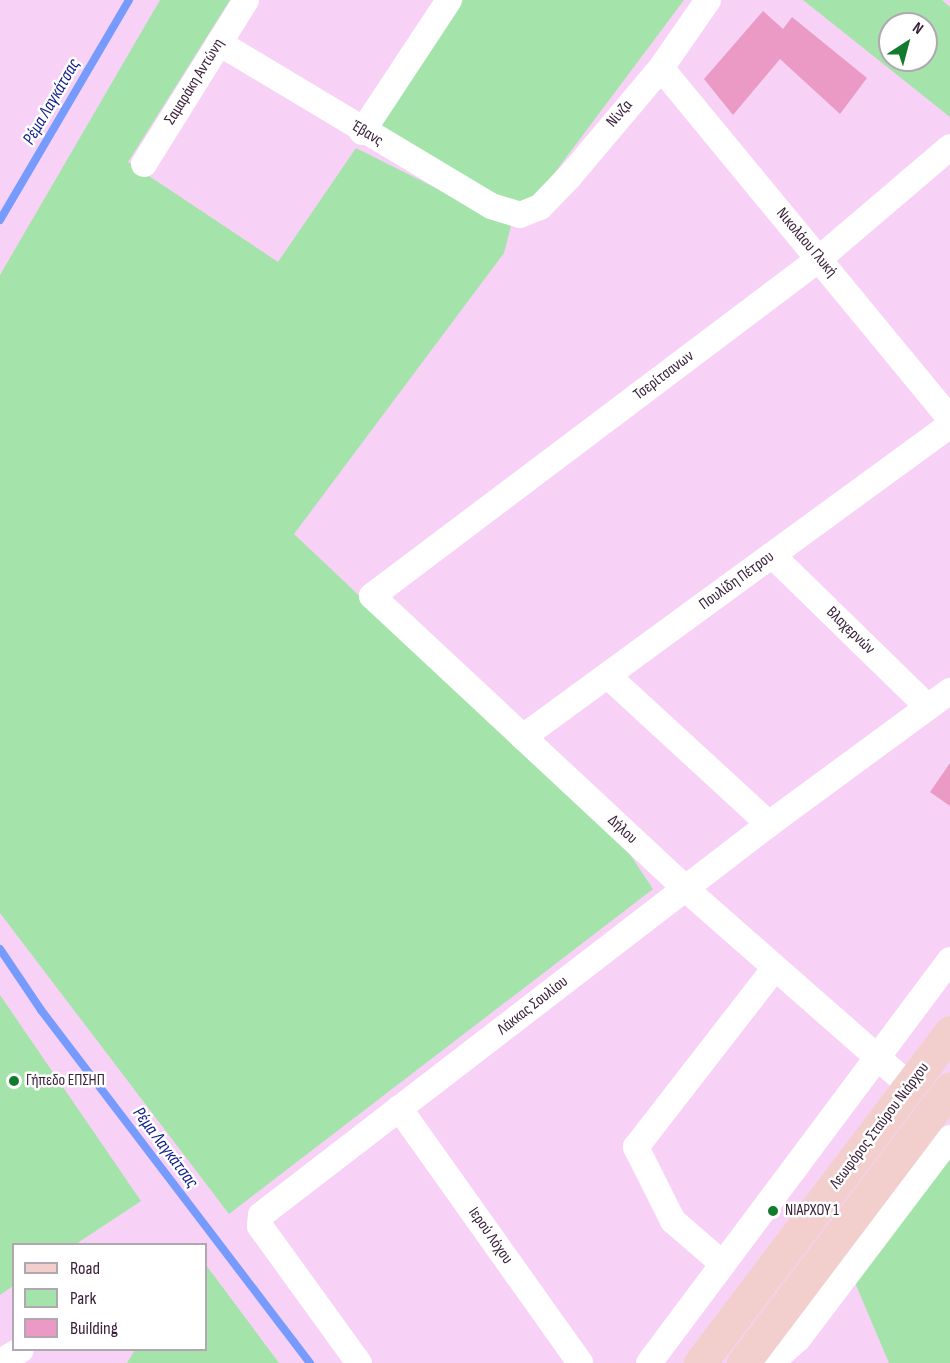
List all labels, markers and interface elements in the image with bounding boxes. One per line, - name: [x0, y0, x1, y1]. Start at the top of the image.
- north arrow: [878, 12, 938, 72]
- text: N: [909, 18, 927, 39]
- street label: Σαμαράκη Αντώνη: [161, 36, 229, 128]
- water label: Ρέμα Λαγκάτσας: [19, 55, 85, 149]
- street label: Νίνζα: [603, 96, 637, 132]
- street label: Έβανς: [348, 117, 386, 151]
- street label: Νικολάου Γλυκή: [771, 204, 841, 282]
- street label: Τσερίτσανων: [630, 347, 698, 405]
- street label: Πουλίδη Πέτρου: [696, 547, 778, 615]
- street label: Βλαχερνών: [822, 603, 878, 659]
- street label: Δήλου: [603, 812, 641, 848]
- street label: Λάκκας Σουλίου: [494, 972, 572, 1040]
- street label: Λεωφόρος Σταύρου Νιάρχου: [826, 1059, 934, 1193]
- place label: Γήπεδο ΕΠΣΗΠ: [26, 1071, 105, 1091]
- marker: Γήπεδο ΕΠΣΗΠ: [7, 1074, 21, 1088]
- water label: Ρέμα Λαγκάτσας: [128, 1103, 202, 1193]
- place label: ΝΙΑΡΧΟΥ 1: [785, 1201, 839, 1221]
- street label: Ιερού Λόχου: [464, 1204, 516, 1268]
- marker: ΝΙΑΡΧΟΥ 1: [766, 1204, 780, 1218]
- legend: [12, 1243, 207, 1351]
- text: Road: [70, 1258, 100, 1279]
- text: Park: [70, 1288, 96, 1309]
- text: Building: [70, 1318, 118, 1339]

